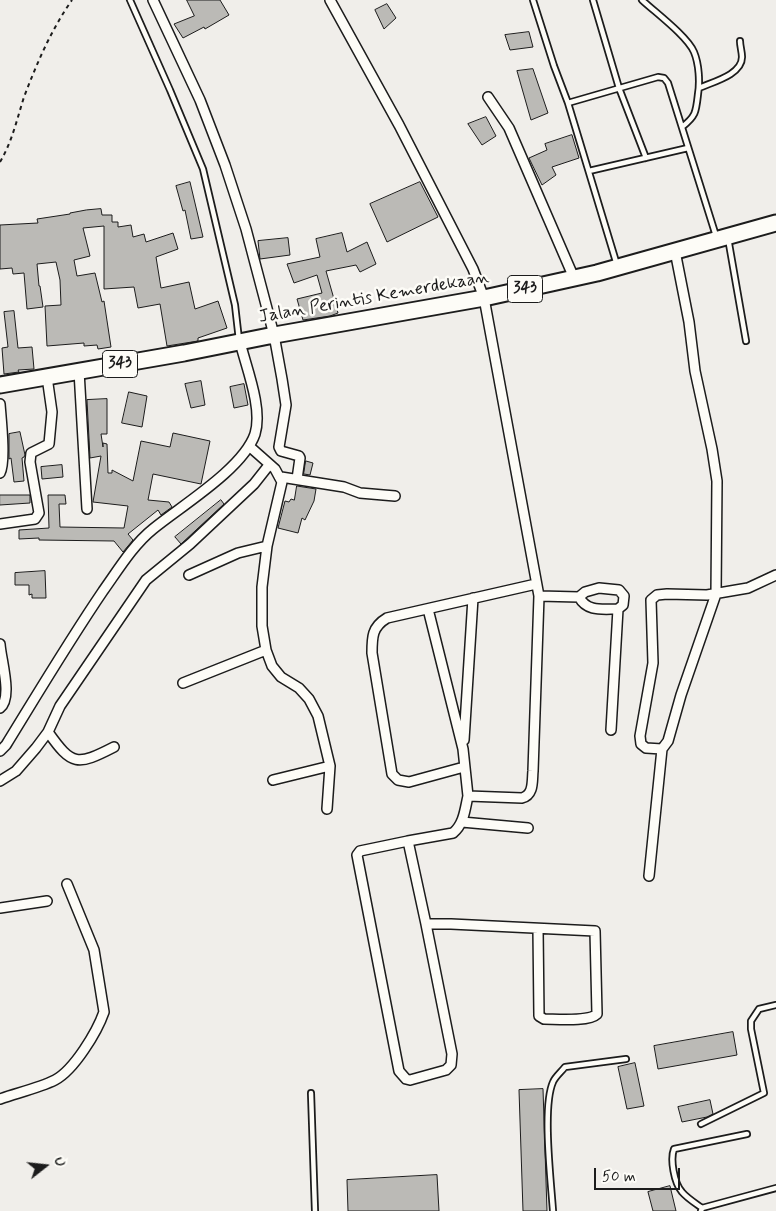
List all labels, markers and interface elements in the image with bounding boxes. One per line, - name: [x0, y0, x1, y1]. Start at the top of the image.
- street label: Jalan Perintis Kemerdekaan: [257, 267, 491, 329]
- road number: 343: [508, 276, 542, 302]
- road number: 343: [102, 350, 138, 378]
- north arrow: [20, 1141, 70, 1191]
- text: U: [50, 1155, 69, 1169]
- scale bar: [596, 1158, 682, 1190]
- text: 50 m: [602, 1167, 636, 1187]

